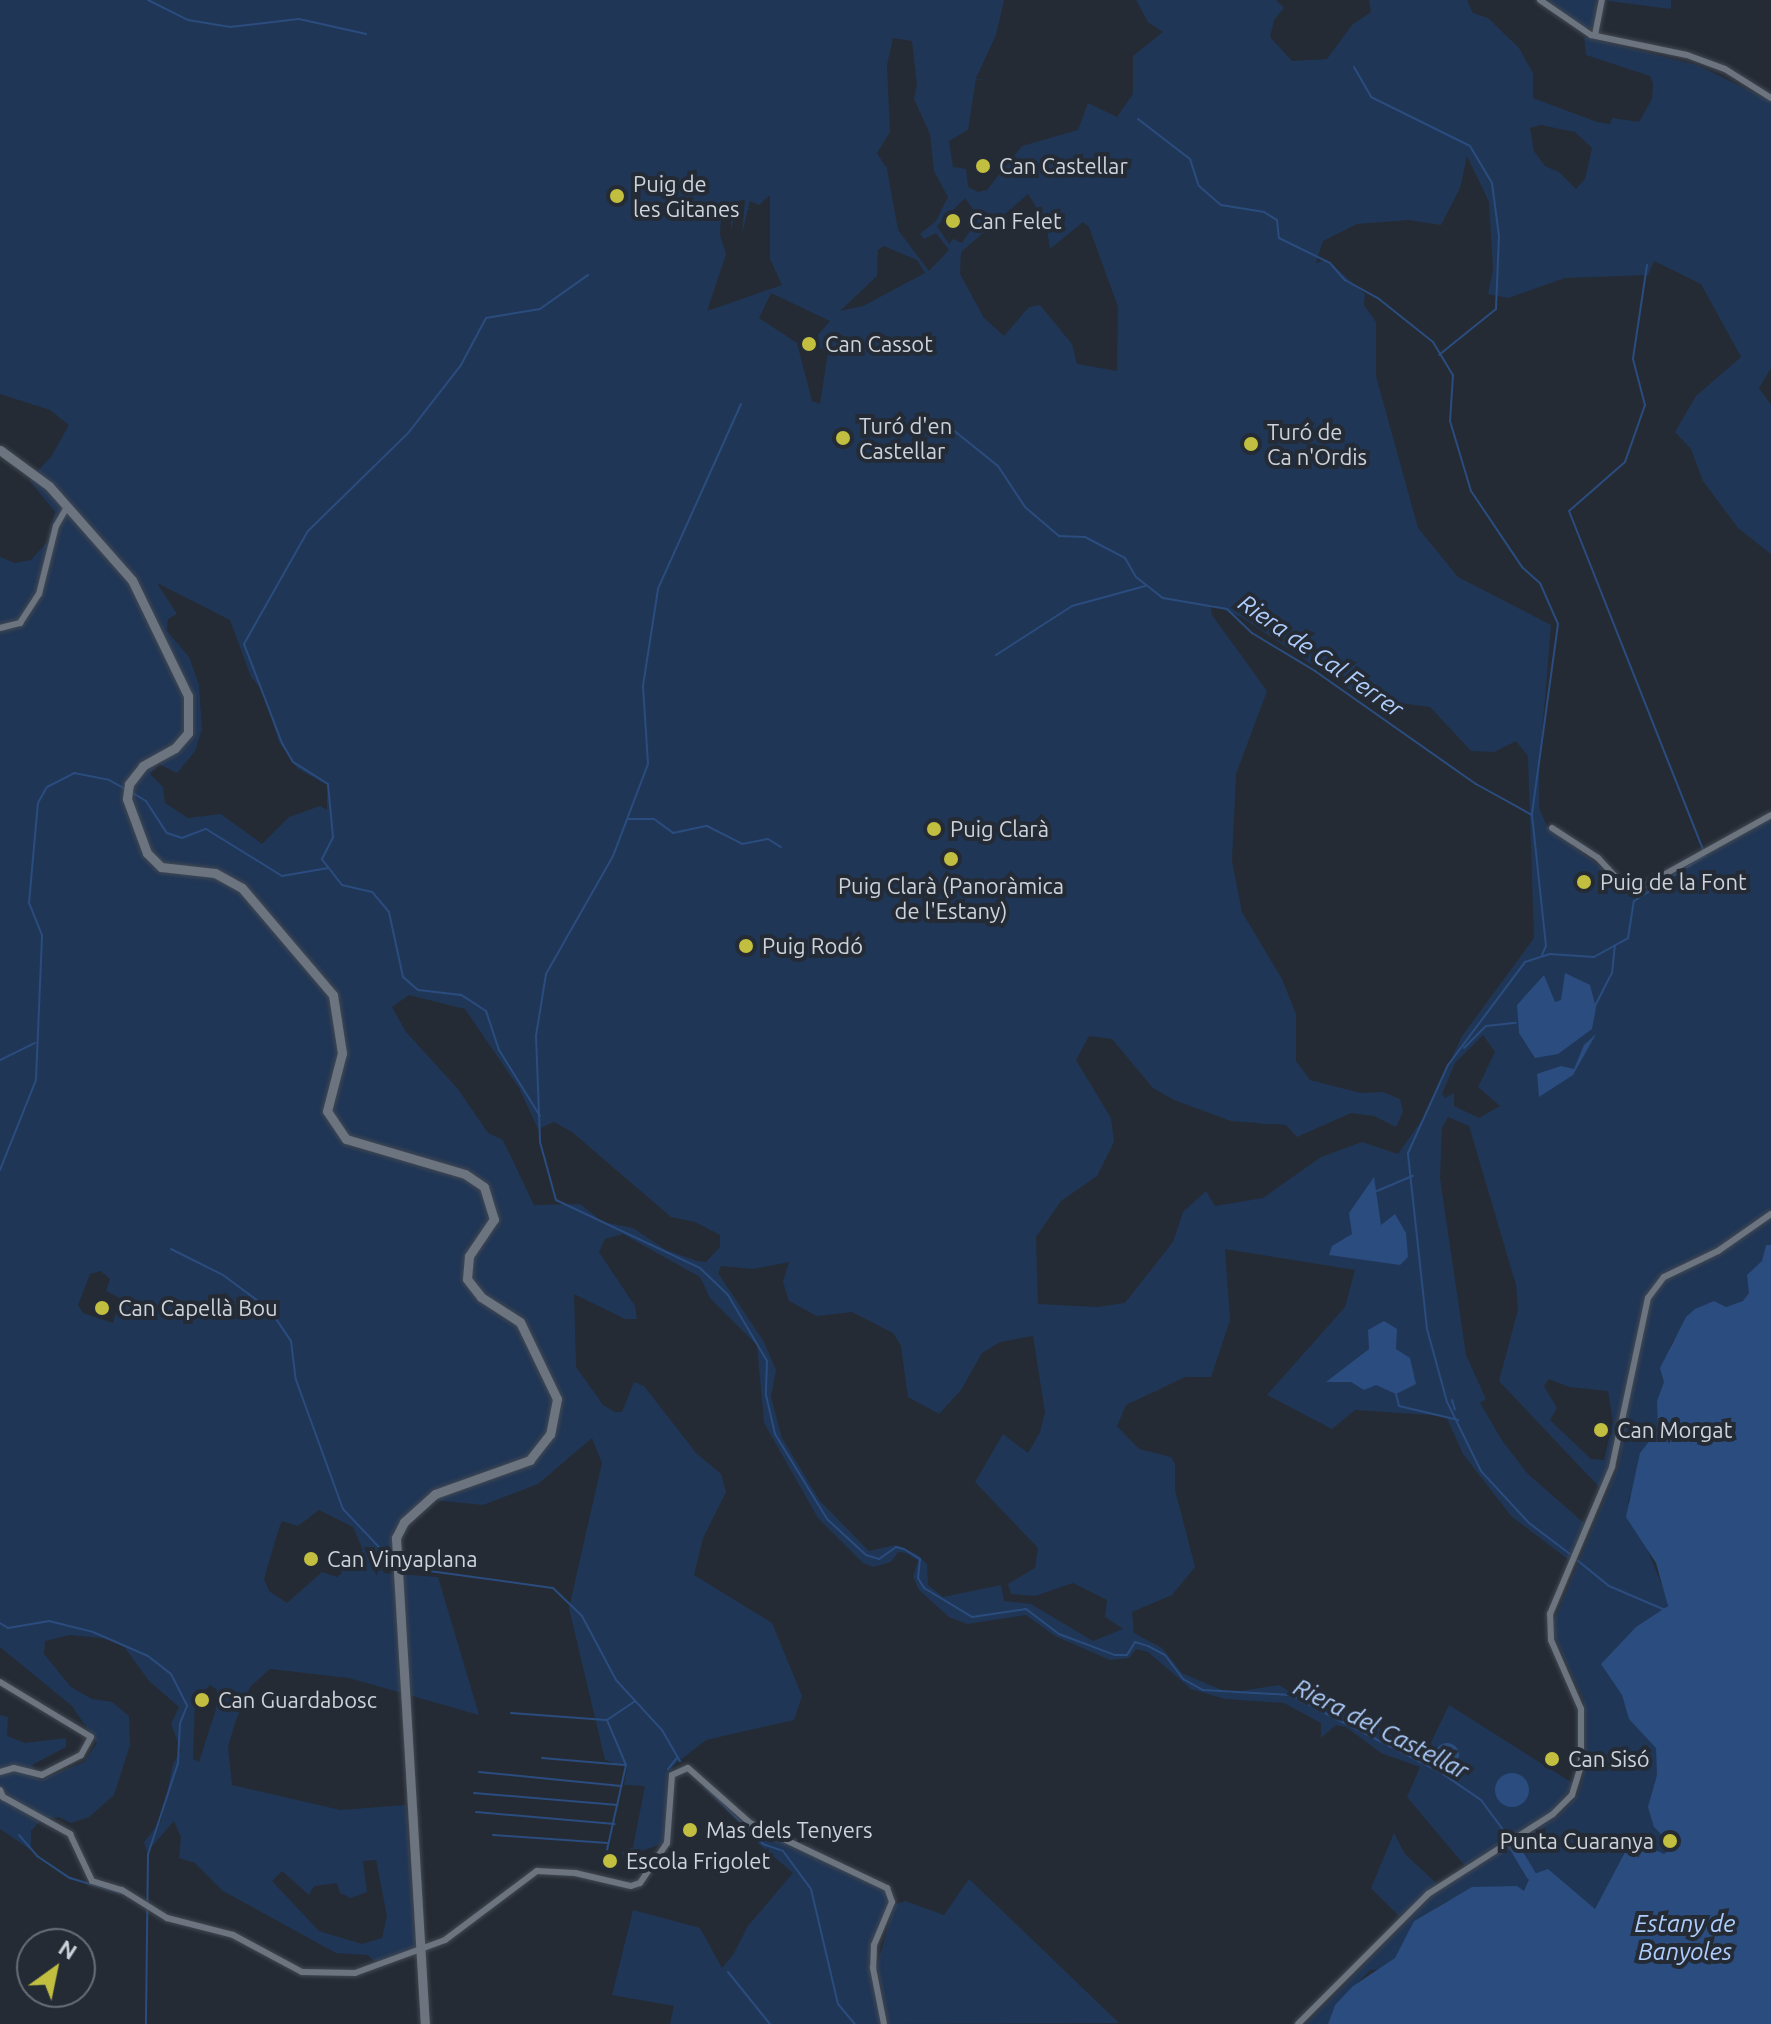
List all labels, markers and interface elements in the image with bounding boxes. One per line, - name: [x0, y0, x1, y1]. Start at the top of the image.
- place label: Can Castellar: [999, 153, 1128, 179]
- marker: Can Castellar: [974, 157, 992, 175]
- place label: Puig de les Gitanes: [633, 170, 740, 222]
- marker: Puig de les Gitanes: [608, 187, 626, 205]
- place label: Can Felet: [969, 208, 1062, 234]
- marker: Can Felet: [944, 212, 962, 230]
- place label: Can Cassot: [825, 331, 933, 357]
- marker: Can Cassot: [800, 335, 818, 353]
- place label: Turó d'en Castellar: [859, 412, 952, 464]
- place label: Turó de Ca n'Ordis: [1267, 418, 1367, 470]
- marker: Turó d'en Castellar: [834, 429, 852, 447]
- marker: Turó de Ca n'Ordis: [1242, 435, 1260, 453]
- water label: Riera de Cal Ferrer: [1233, 588, 1409, 724]
- place label: Puig Clarà: [950, 816, 1049, 842]
- marker: Puig Clarà: [925, 820, 943, 838]
- marker: Puig Clarà (Panoràmica de l'Estany): [942, 850, 960, 868]
- place label: Puig de la Font: [1600, 869, 1747, 895]
- place label: Puig Clarà (Panoràmica de l'Estany): [838, 872, 1064, 924]
- marker: Puig de la Font: [1575, 873, 1593, 891]
- place label: Puig Rodó: [762, 933, 863, 959]
- marker: Puig Rodó: [737, 937, 755, 955]
- place label: Can Capellà Bou: [118, 1295, 278, 1321]
- marker: Can Capellà Bou: [93, 1299, 111, 1317]
- place label: Can Morgat: [1617, 1417, 1732, 1443]
- marker: Can Morgat: [1592, 1421, 1610, 1439]
- place label: Can Vinyaplana: [327, 1546, 478, 1572]
- marker: Can Vinyaplana: [302, 1550, 320, 1568]
- water label: Riera del Castellar: [1289, 1673, 1473, 1785]
- place label: Can Guardabosc: [218, 1687, 377, 1713]
- marker: Can Guardabosc: [193, 1691, 211, 1709]
- place label: Can Sisó: [1568, 1746, 1650, 1772]
- marker: Can Sisó: [1543, 1750, 1561, 1768]
- place label: Mas dels Tenyers: [706, 1817, 873, 1843]
- marker: Mas dels Tenyers: [681, 1821, 699, 1839]
- place label: Punta Cuaranya: [1500, 1828, 1654, 1854]
- marker: Punta Cuaranya: [1661, 1832, 1679, 1850]
- place label: Escola Frigolet: [626, 1848, 770, 1874]
- marker: Escola Frigolet: [601, 1852, 619, 1870]
- water label: Estany de Banyoles: [1635, 1910, 1735, 1966]
- north arrow: [16, 1928, 96, 2008]
- text: N: [55, 1934, 82, 1964]

